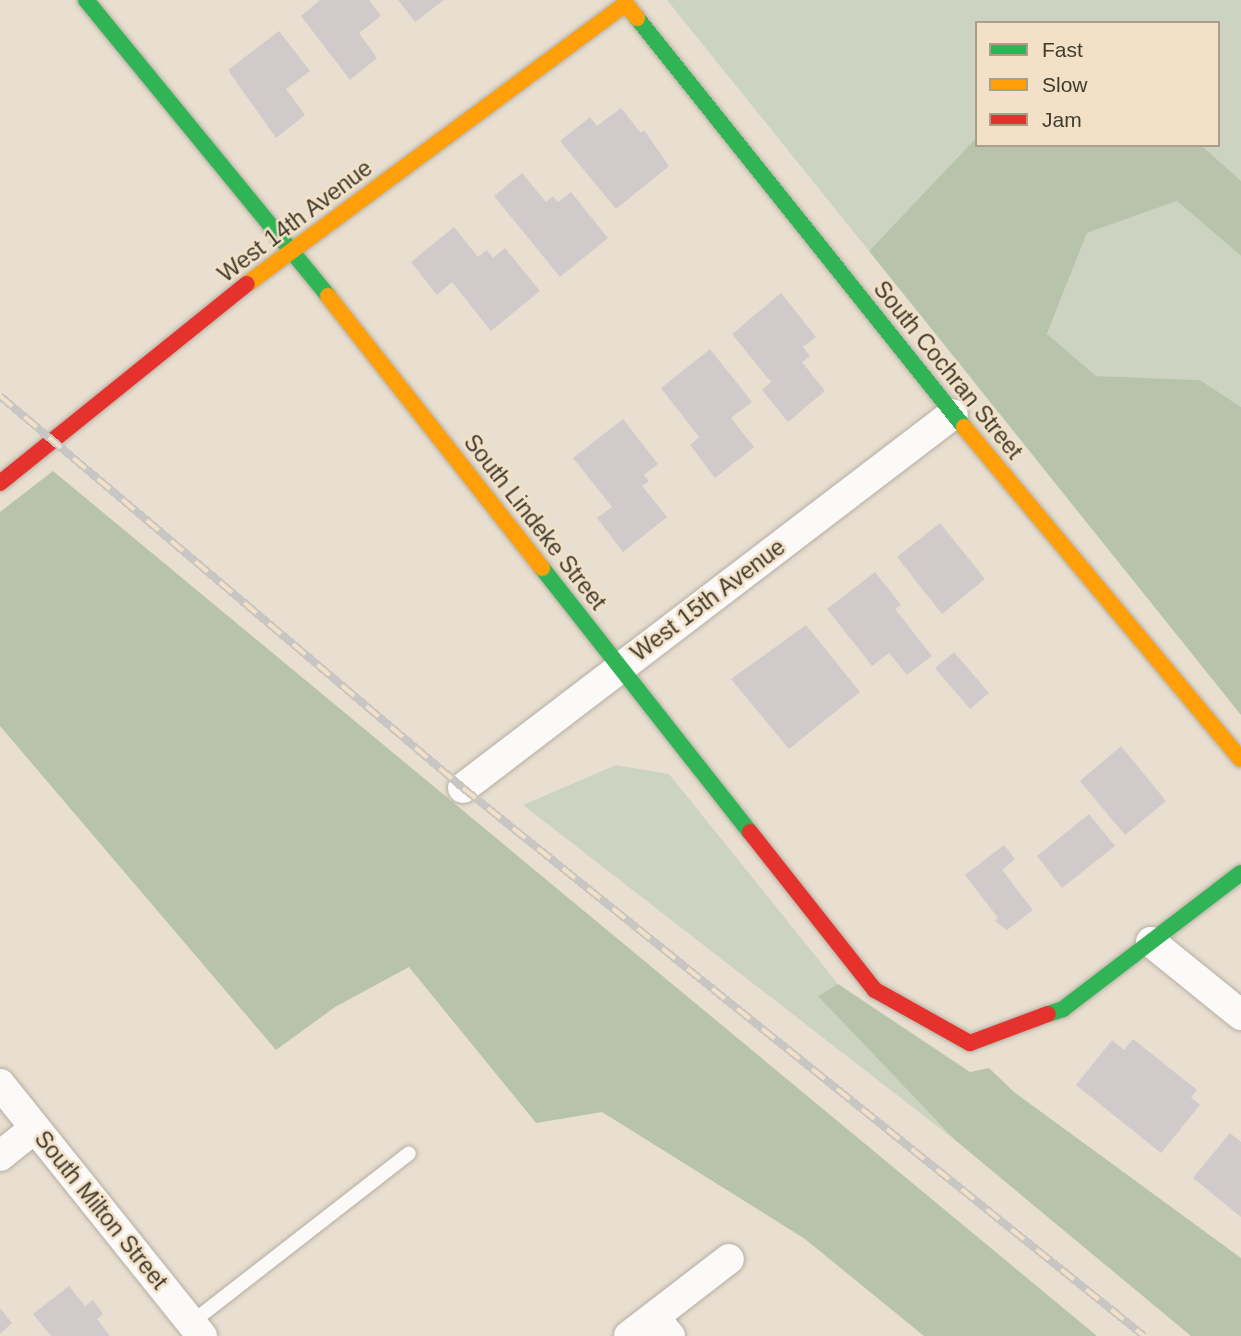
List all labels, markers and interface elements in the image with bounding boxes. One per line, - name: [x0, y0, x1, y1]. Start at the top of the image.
- legend: [975, 21, 1220, 147]
- text: Fast: [1042, 38, 1083, 61]
- text: Slow: [1042, 73, 1088, 96]
- text: Jam: [1042, 108, 1082, 131]
- street label: West 14th Avenue: [212, 154, 378, 288]
- street label: South Cochran Street: [868, 275, 1028, 465]
- street label: South Lindeke Street: [458, 429, 612, 615]
- street label: West 15th Avenue: [625, 533, 791, 667]
- street label: South Milton Street: [29, 1125, 173, 1295]

